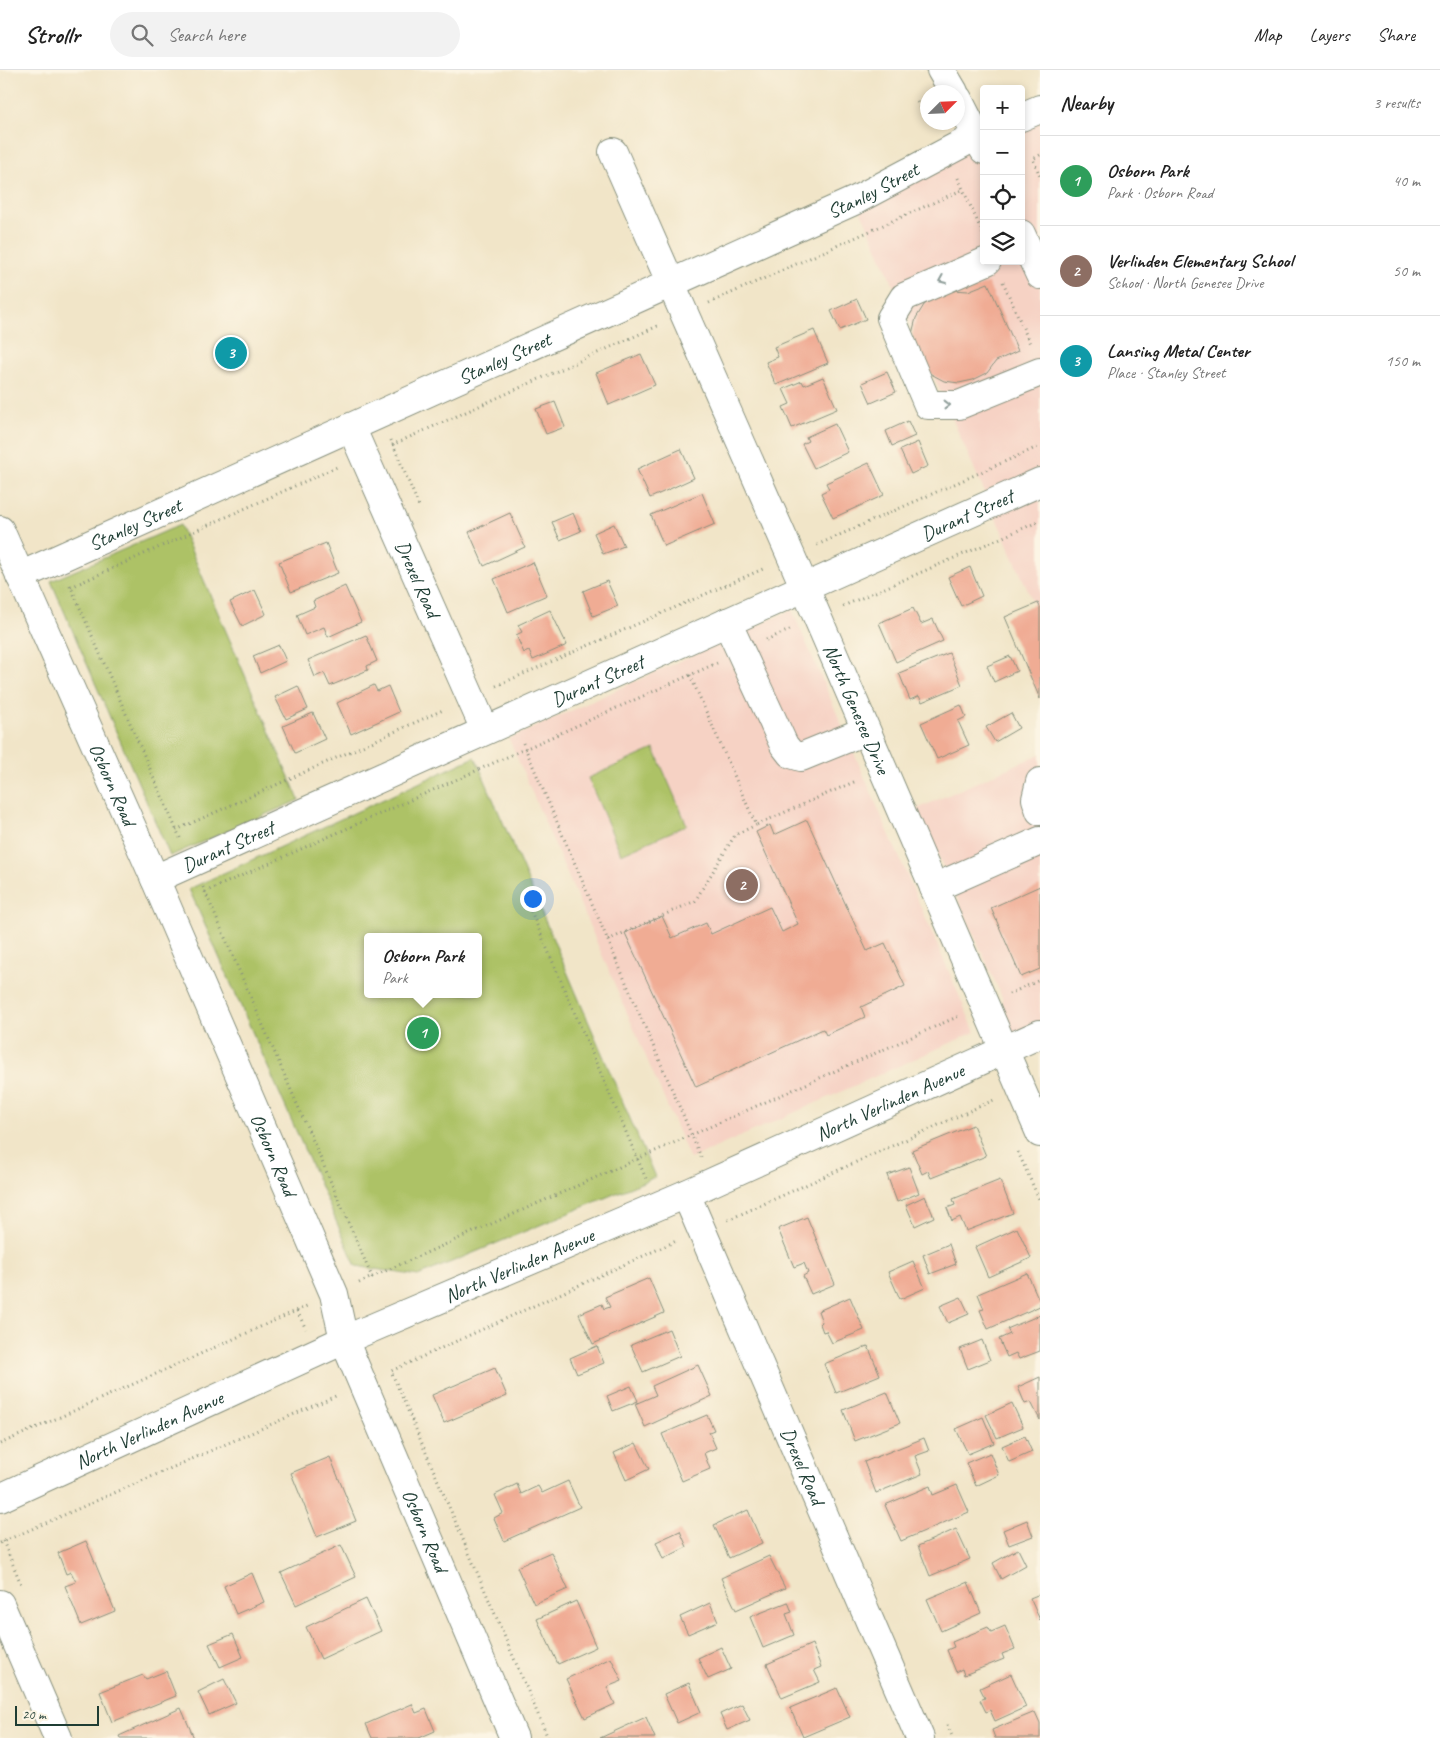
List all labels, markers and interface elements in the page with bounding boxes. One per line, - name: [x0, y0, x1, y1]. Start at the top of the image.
- search box: [110, 12, 460, 57]
- text: Strollr: [25, 20, 80, 50]
- icon: search: [128, 21, 156, 49]
- text: Search here: [168, 23, 245, 47]
- text: Map: [1254, 24, 1282, 46]
- text: Layers: [1310, 24, 1349, 46]
- text: Share: [1377, 24, 1415, 46]
- north arrow: [920, 85, 965, 130]
- map controls: [980, 85, 1025, 265]
- button: +: [980, 85, 1025, 130]
- text: Nearby: [1060, 90, 1113, 116]
- text: 3 results: [1373, 93, 1420, 113]
- button: −: [980, 130, 1025, 175]
- street label: Stanley Street: [823, 156, 925, 224]
- text: Osborn Park: [1107, 159, 1189, 183]
- text: 1: [1072, 171, 1080, 191]
- text: 40 m: [1393, 171, 1420, 191]
- button: locate: [980, 175, 1025, 220]
- text: Park · Osborn Road: [1107, 183, 1213, 203]
- button: layers: [980, 220, 1025, 265]
- text: Verlinden Elementary School: [1107, 249, 1293, 273]
- text: 2: [1072, 261, 1080, 281]
- text: 50 m: [1393, 261, 1420, 281]
- text: School · North Genesee Drive: [1107, 273, 1263, 293]
- one-way arrow: [938, 274, 947, 285]
- street label: Stanley Street: [454, 326, 557, 390]
- pin: 3: [215, 334, 247, 372]
- text: Lansing Metal Center: [1107, 339, 1250, 363]
- text: 3: [1072, 351, 1080, 371]
- text: 150 m: [1386, 351, 1420, 371]
- text: Place · Stanley Street: [1107, 363, 1225, 383]
- one-way arrow: [943, 400, 951, 410]
- street label: Durant Street: [917, 482, 1020, 547]
- street label: Stanley Street: [85, 492, 188, 557]
- street label: Drexel Road: [390, 537, 447, 624]
- street label: North Genesee Drive: [817, 640, 896, 779]
- street label: Durant Street: [548, 648, 651, 712]
- street label: Osborn Road: [83, 739, 143, 832]
- street label: Durant Street: [178, 814, 281, 878]
- pin: 2: [726, 866, 758, 904]
- your location: [520, 886, 546, 912]
- popup: [364, 933, 482, 998]
- text: Osborn Park: [382, 944, 464, 968]
- text: Park: [382, 968, 408, 988]
- pin: 1: [407, 1014, 439, 1052]
- street label: North Verlinden Avenue: [812, 1057, 969, 1147]
- street label: Osborn Road: [245, 1110, 303, 1203]
- street label: North Verlinden Avenue: [441, 1222, 599, 1309]
- street label: North Verlinden Avenue: [71, 1385, 229, 1475]
- street label: Drexel Road: [775, 1424, 831, 1511]
- street label: Osborn Road: [396, 1486, 455, 1579]
- scale bar: [15, 1703, 99, 1726]
- text: 20 m: [22, 1706, 46, 1723]

